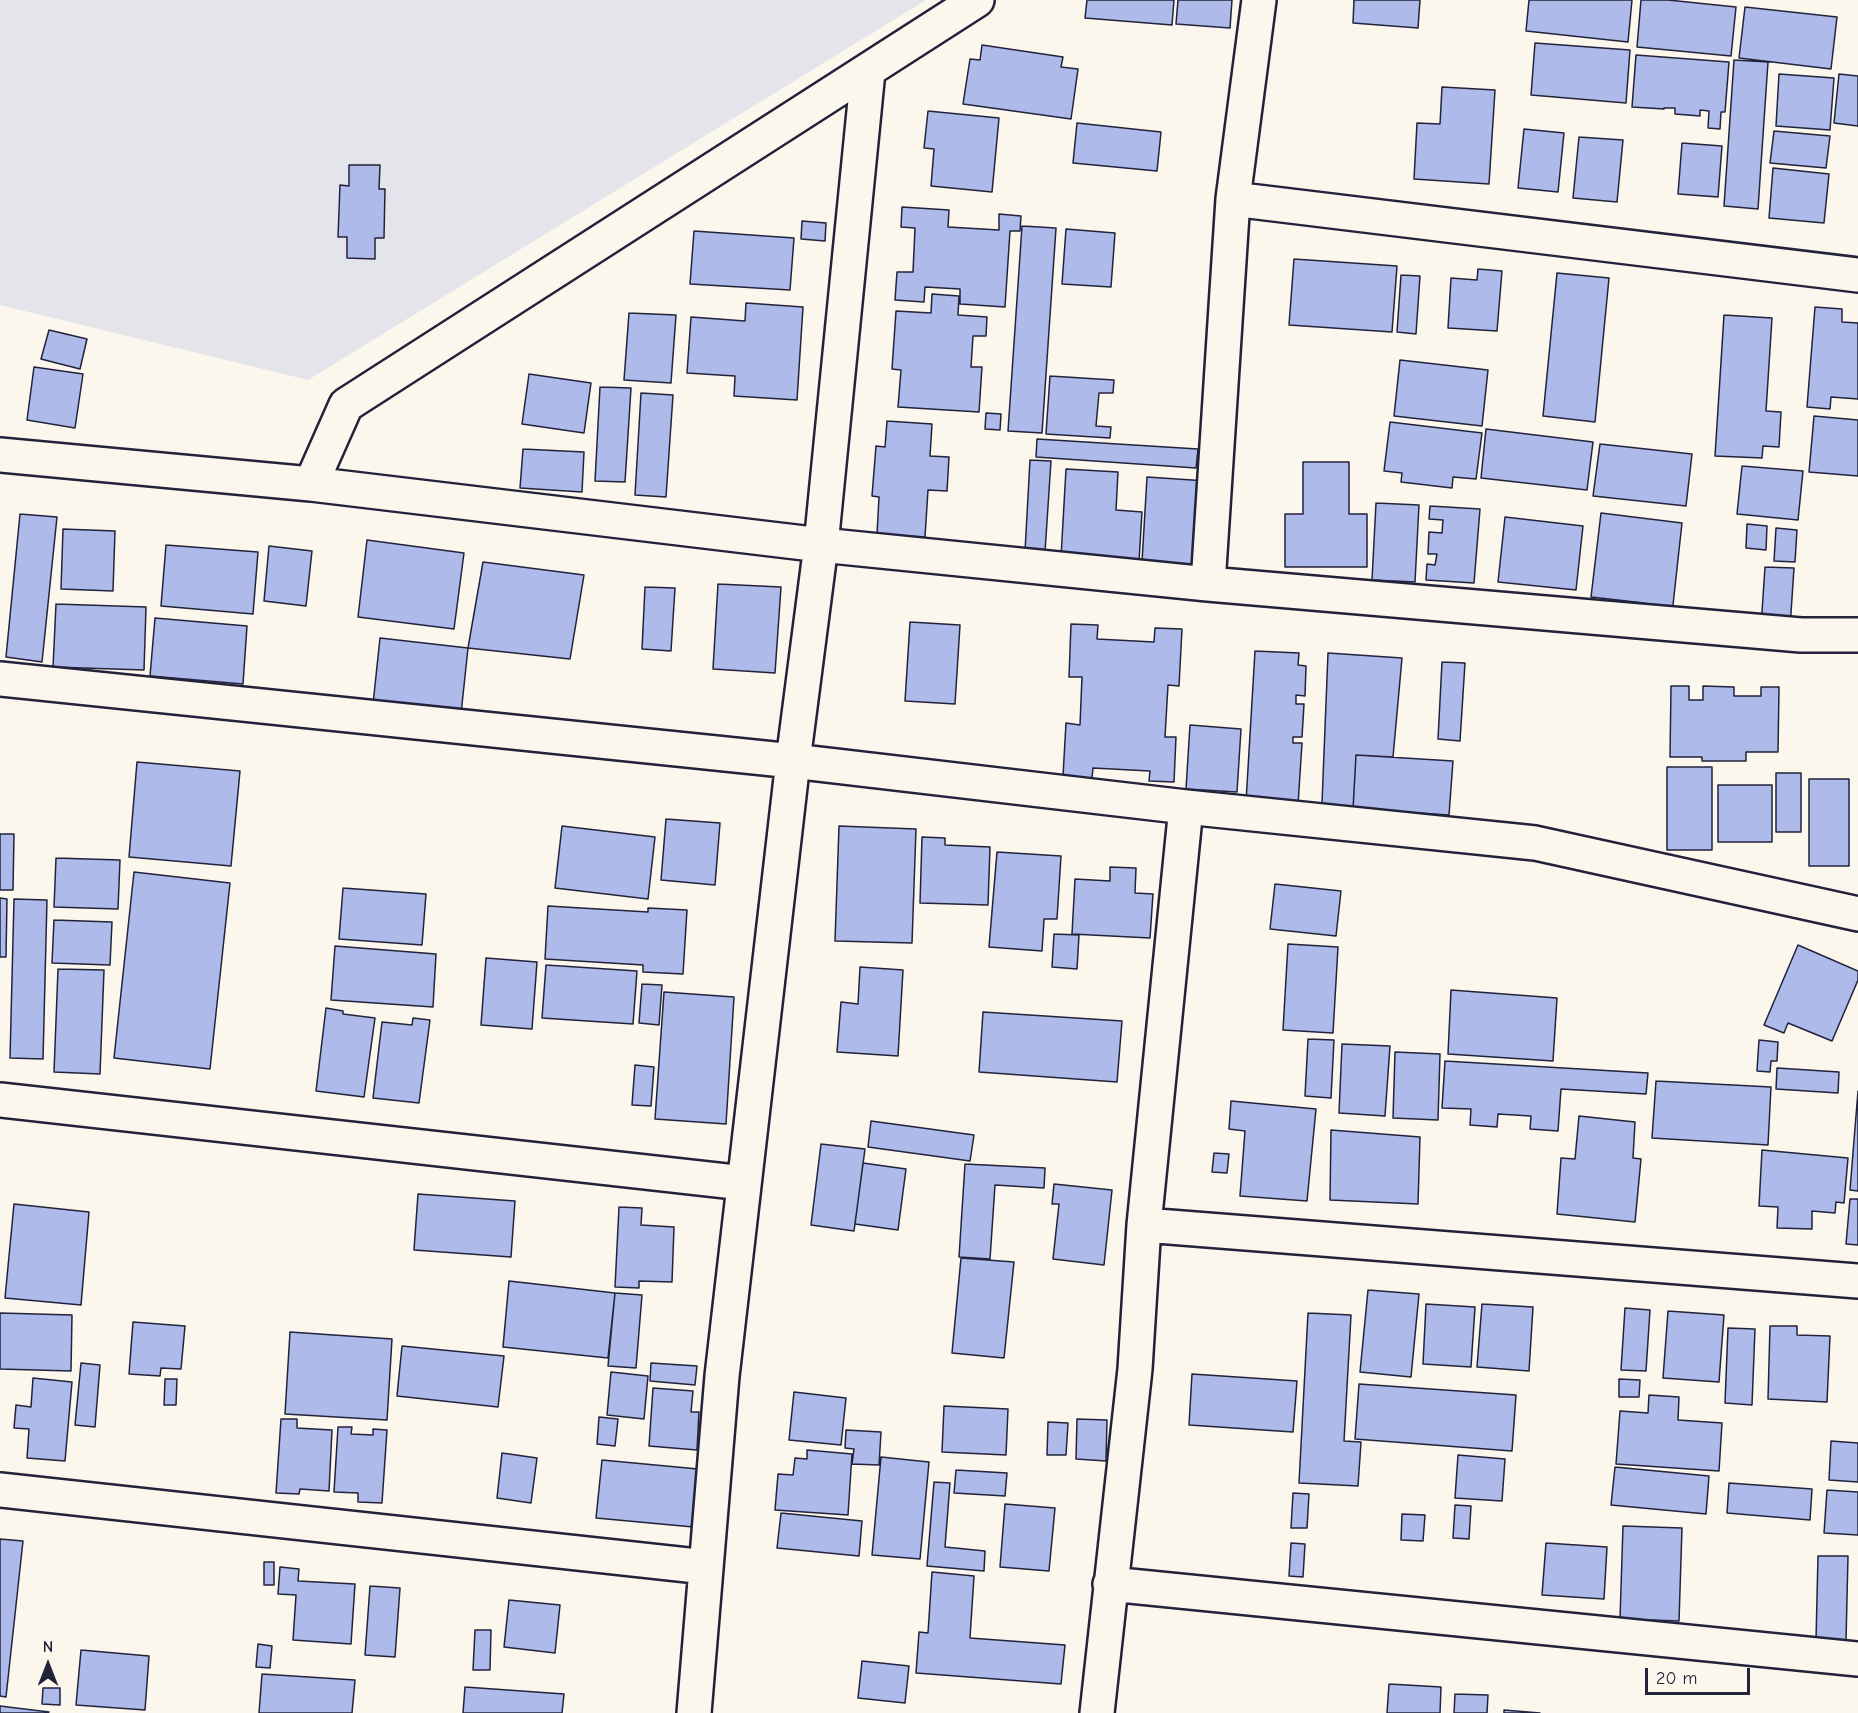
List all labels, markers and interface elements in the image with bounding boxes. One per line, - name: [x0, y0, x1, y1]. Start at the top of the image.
- north arrow: [18, 1635, 78, 1695]
- text: N: [43, 1638, 53, 1656]
- scale bar: [1648, 1656, 1753, 1694]
- text: 20 m: [1656, 1668, 1697, 1689]

